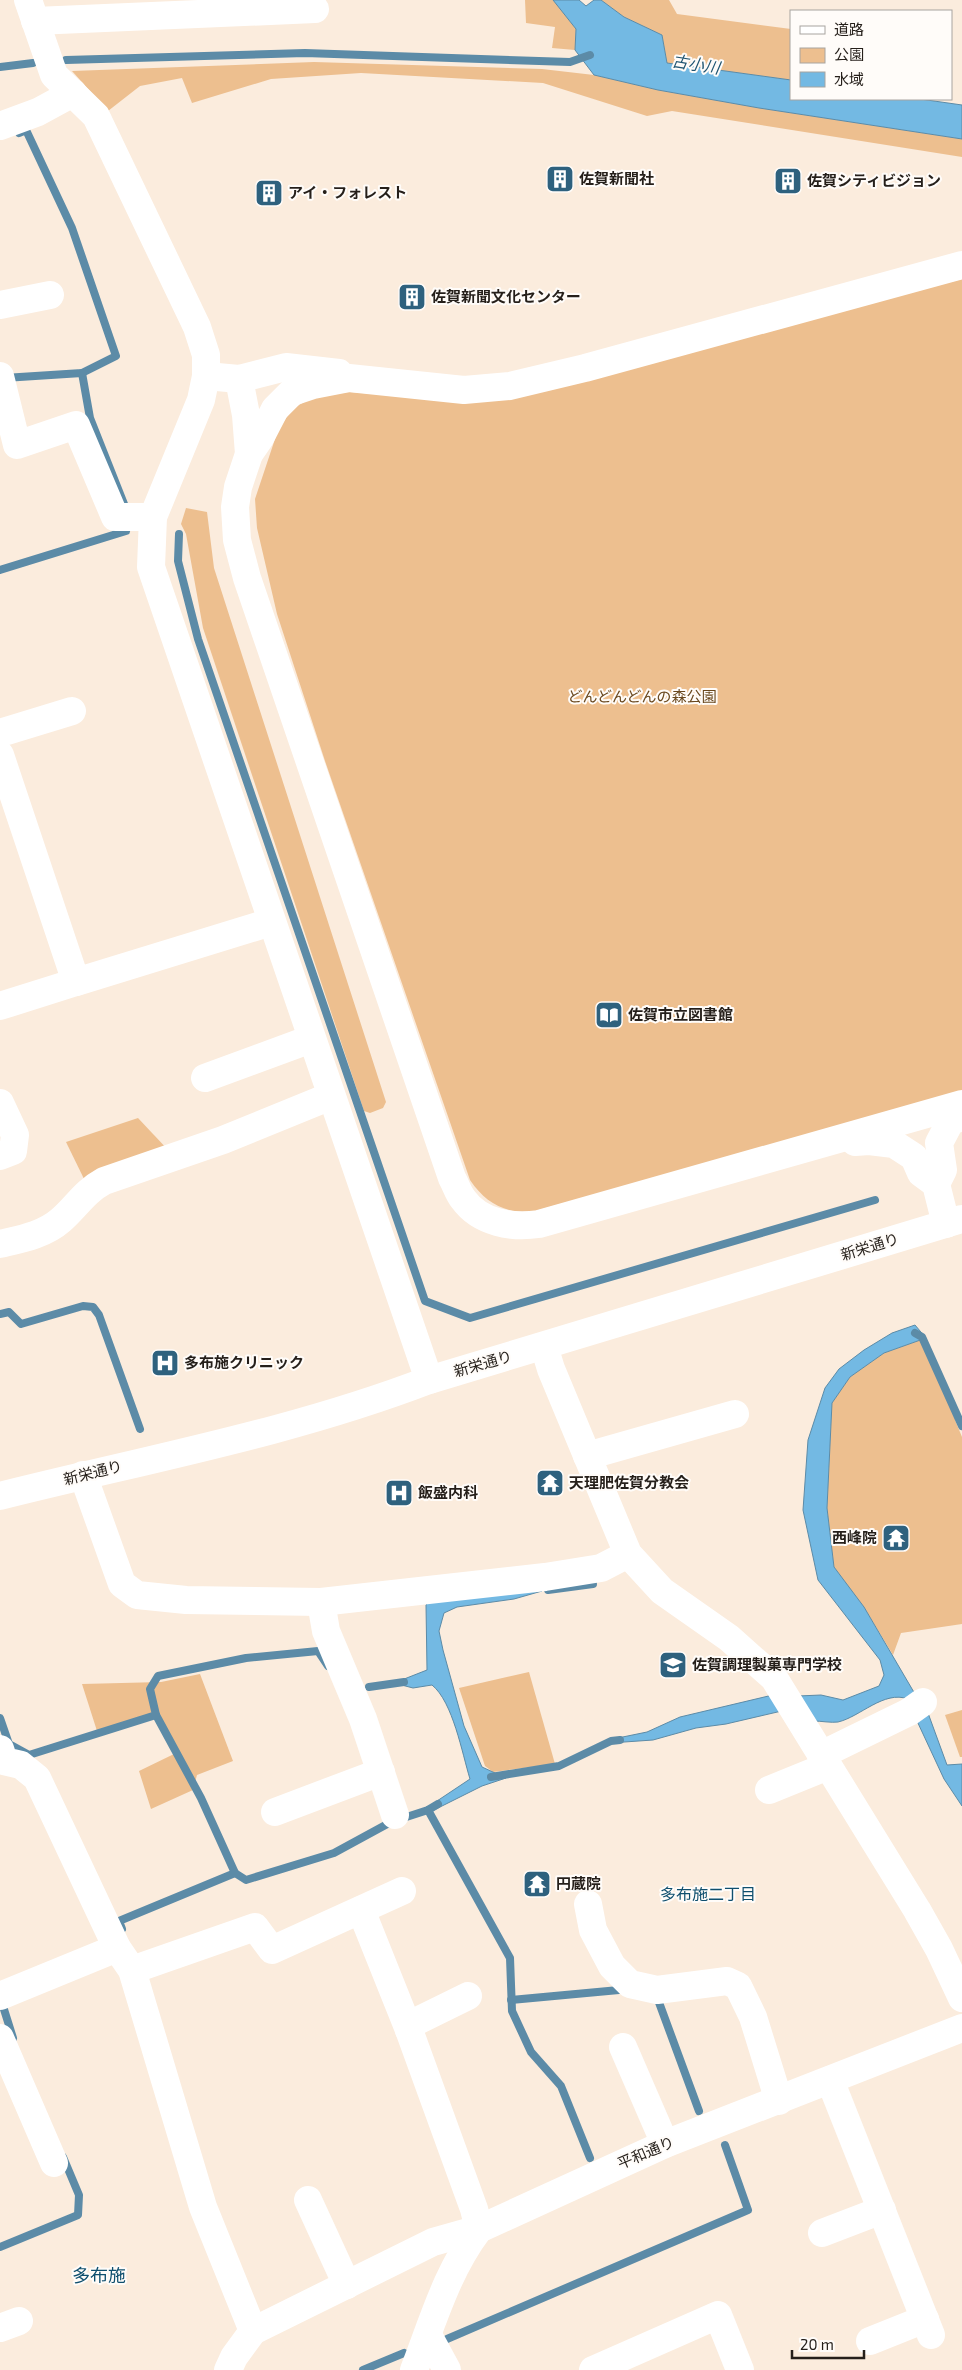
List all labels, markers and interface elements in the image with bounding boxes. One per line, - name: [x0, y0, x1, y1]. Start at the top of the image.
- legend: [790, 10, 952, 100]
- text: 道路: [834, 20, 864, 38]
- text: 公園: [834, 45, 864, 63]
- water label: 古小川: [671, 50, 723, 77]
- text: 水域: [834, 70, 864, 88]
- building icon: 佐賀新聞社: [545, 164, 575, 194]
- building icon: 佐賀シティビジョン: [773, 166, 803, 196]
- place label: 佐賀新聞社: [579, 169, 654, 187]
- place label: 佐賀シティビジョン: [807, 171, 941, 189]
- building icon: アイ・フォレスト: [254, 178, 284, 208]
- place label: アイ・フォレスト: [288, 183, 407, 201]
- building icon: 佐賀新聞文化センター: [397, 282, 427, 312]
- place label: 佐賀新聞文化センター: [431, 287, 581, 305]
- park label: どんどんどんの森公園: [567, 687, 717, 705]
- library icon: 佐賀市立図書館: [594, 1000, 624, 1030]
- place label: 佐賀市立図書館: [628, 1005, 733, 1023]
- street label: 新栄通り: [838, 1229, 901, 1263]
- street label: 新栄通り: [451, 1346, 514, 1380]
- hospital icon: 多布施クリニック: [150, 1348, 180, 1378]
- place label: 多布施クリニック: [184, 1353, 304, 1371]
- street label: 新栄通り: [61, 1456, 124, 1488]
- temple icon: 天理肥佐賀分教会: [535, 1468, 565, 1498]
- place label: 天理肥佐賀分教会: [569, 1473, 689, 1491]
- hospital icon: 飯盛内科: [384, 1478, 414, 1508]
- place label: 飯盛内科: [418, 1483, 478, 1501]
- temple icon: 西峰院: [881, 1523, 911, 1553]
- place label: 西峰院: [832, 1528, 877, 1546]
- school or university icon: 佐賀調理製菓専門学校: [658, 1650, 688, 1680]
- place label: 佐賀調理製菓専門学校: [692, 1655, 842, 1673]
- temple icon: 円蔵院: [522, 1869, 552, 1899]
- place label: 円蔵院: [556, 1874, 601, 1892]
- district label: 多布施二丁目: [660, 1884, 756, 1903]
- street label: 平和通り: [614, 2132, 677, 2172]
- district label: 多布施: [72, 2264, 126, 2286]
- scale bar: [792, 2328, 864, 2360]
- text: 20 m: [800, 2335, 834, 2353]

